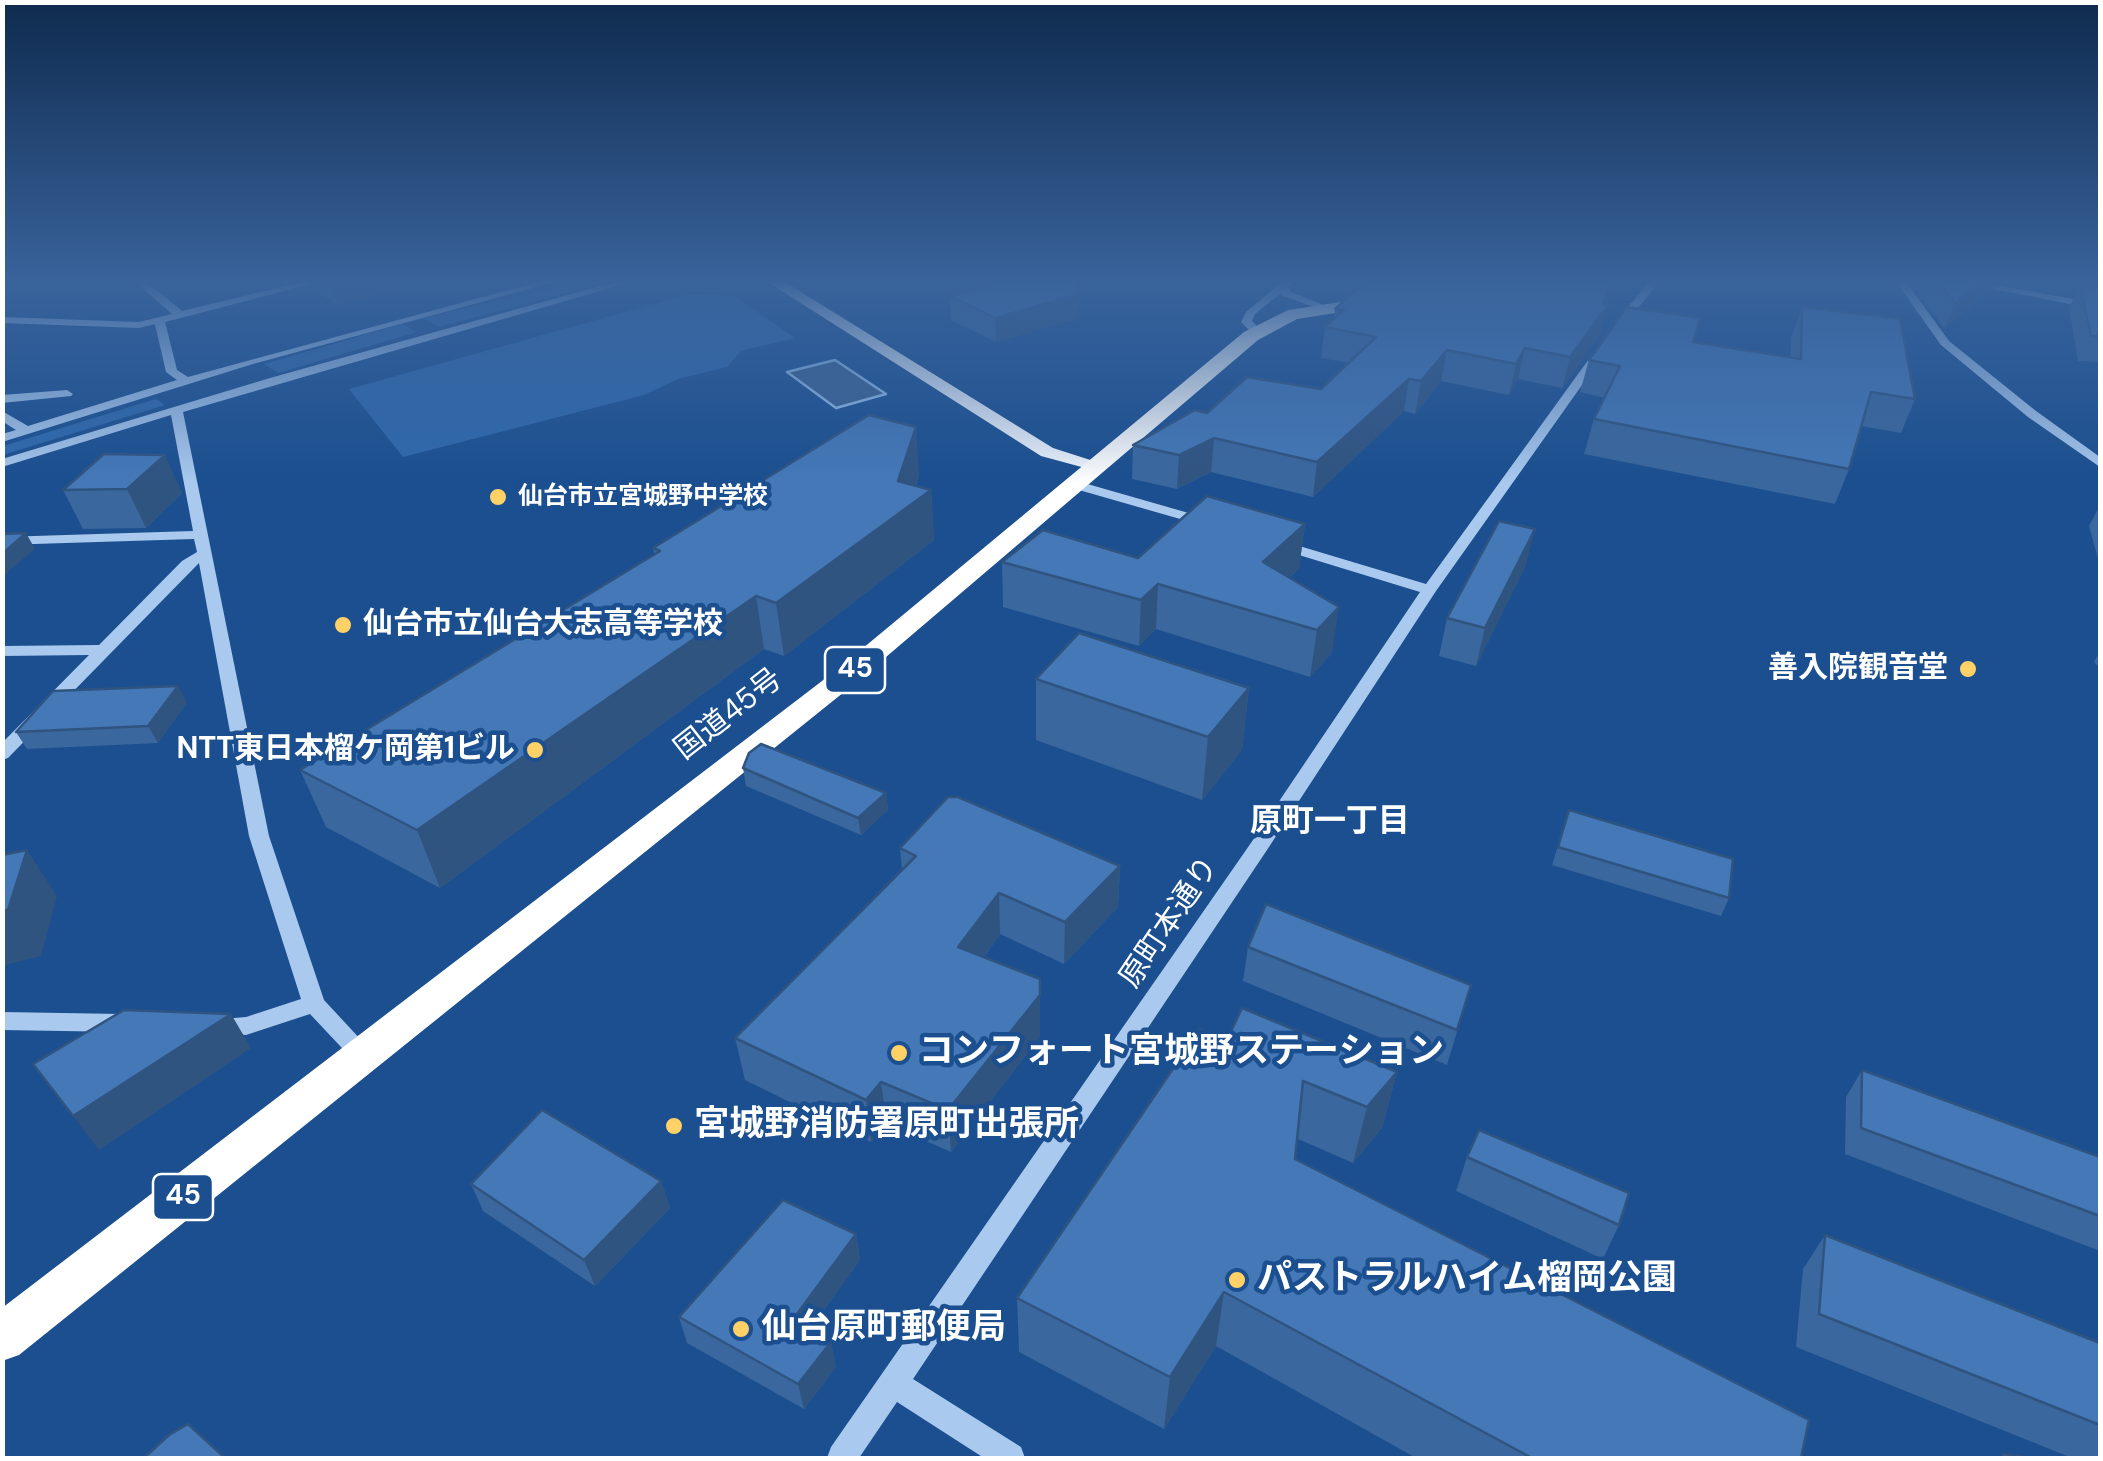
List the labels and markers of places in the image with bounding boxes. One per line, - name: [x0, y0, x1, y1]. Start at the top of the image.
- place label: 仙台市立宮城野中学校: [518, 482, 768, 512]
- marker: 仙台市立宮城野中学校: [487, 486, 509, 508]
- place label: 仙台市立仙台大志高等学校: [363, 607, 723, 643]
- marker: 仙台市立仙台大志高等学校: [332, 614, 354, 636]
- place label: 善入院観音堂: [1768, 651, 1948, 687]
- marker: 善入院観音堂: [1957, 658, 1979, 680]
- place label: NTT東日本榴ケ岡第1ビル: [176, 732, 515, 768]
- marker: NTT東日本榴ケ岡第1ビル: [524, 739, 546, 761]
- place label: コンフォート宮城野ステーション: [919, 1032, 1444, 1074]
- marker: コンフォート宮城野ステーション: [888, 1042, 910, 1064]
- place label: 宮城野消防署原町出張所: [694, 1105, 1079, 1147]
- marker: 宮城野消防署原町出張所: [663, 1115, 685, 1137]
- place label: パストラルハイム榴岡公園: [1257, 1259, 1677, 1301]
- marker: パストラルハイム榴岡公園: [1226, 1269, 1248, 1291]
- place label: 仙台原町郵便局: [761, 1308, 1006, 1350]
- marker: 仙台原町郵便局: [730, 1318, 752, 1340]

